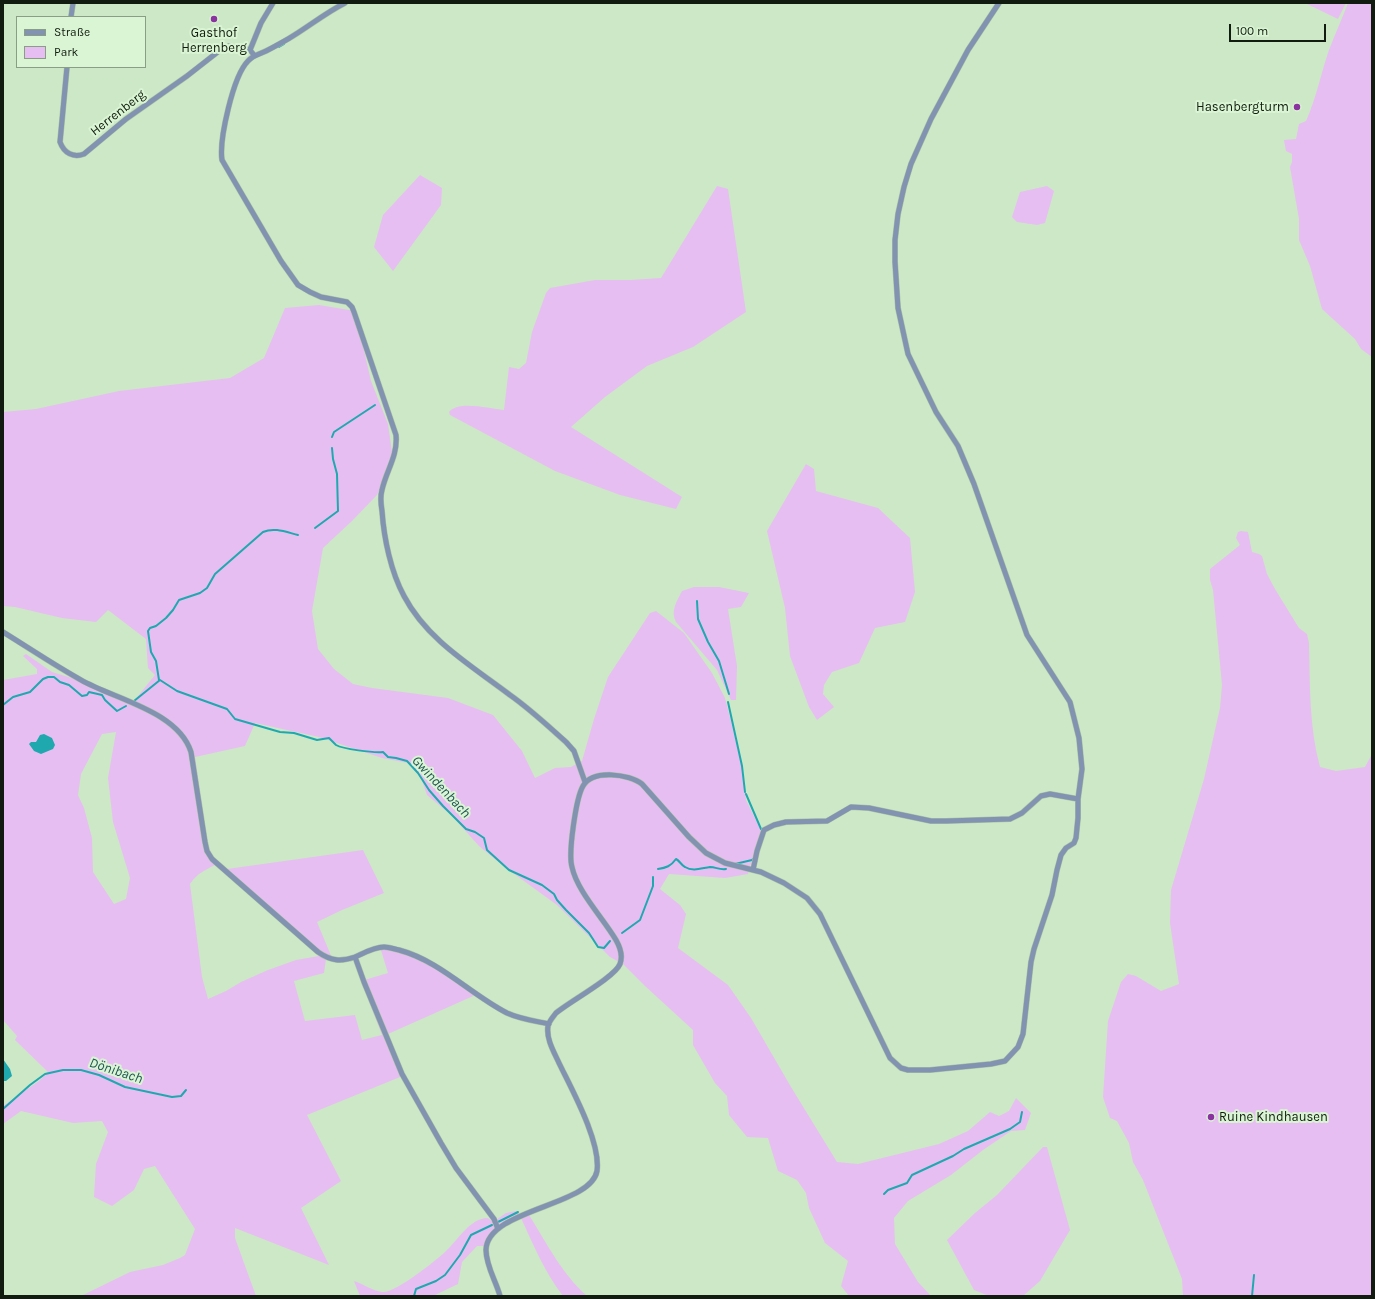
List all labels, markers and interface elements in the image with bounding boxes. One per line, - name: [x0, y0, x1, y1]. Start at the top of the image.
- marker: Gasthof Herrenberg: [209, 14, 219, 24]
- legend: [16, 16, 146, 68]
- scale bar: [1231, 16, 1328, 42]
- text: 100 m: [1236, 24, 1268, 38]
- text: Straße: [54, 25, 90, 39]
- place label: Gasthof Herrenberg: [181, 25, 247, 56]
- text: Park: [54, 45, 78, 59]
- street label: Herrenberg: [87, 87, 149, 139]
- place label: Hasenbergturm: [1196, 99, 1289, 115]
- marker: Hasenbergturm: [1292, 102, 1302, 112]
- water label: Gwindenbach: [408, 752, 474, 822]
- water label: Dönibach: [87, 1054, 145, 1088]
- place label: Ruine Kindhausen: [1219, 1109, 1328, 1125]
- marker: Ruine Kindhausen: [1206, 1112, 1216, 1122]

